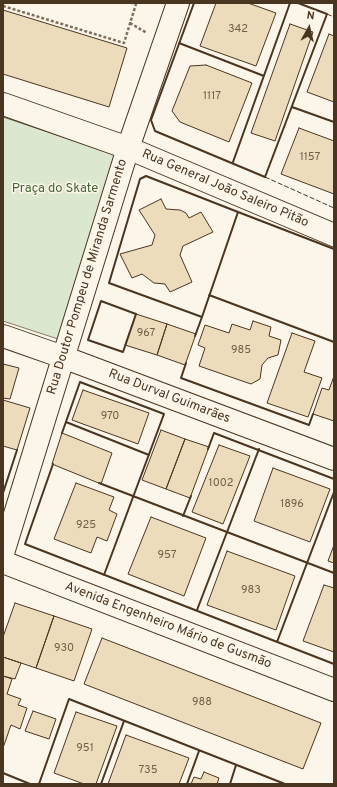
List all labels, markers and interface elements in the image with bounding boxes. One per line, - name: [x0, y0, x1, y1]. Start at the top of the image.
- north arrow: [289, 8, 329, 48]
- text: N: [306, 9, 316, 24]
- house number: 342: [228, 23, 248, 37]
- house number: 1117: [203, 90, 221, 104]
- street label: Rua General João Saleiro Pitão: [139, 147, 311, 231]
- house number: 1157: [300, 151, 320, 165]
- street label: Rua Doutor Pompeu de Miranda Sarmento: [45, 157, 131, 397]
- park label: Praça do Skate: [12, 181, 98, 197]
- house number: 967: [137, 327, 155, 341]
- house number: 985: [231, 344, 251, 358]
- street label: Rua Durval Guimarães: [106, 367, 232, 427]
- house number: 970: [101, 410, 119, 424]
- house number: 1002: [209, 477, 233, 491]
- house number: 1896: [280, 498, 304, 512]
- house number: 925: [76, 519, 96, 533]
- house number: 957: [157, 549, 177, 563]
- street label: Avenida Engenheiro Mário de Gusmão: [62, 579, 274, 673]
- house number: 983: [241, 584, 261, 598]
- house number: 930: [54, 642, 74, 656]
- house number: 988: [192, 696, 212, 710]
- house number: 951: [76, 742, 94, 756]
- house number: 735: [138, 764, 158, 778]

